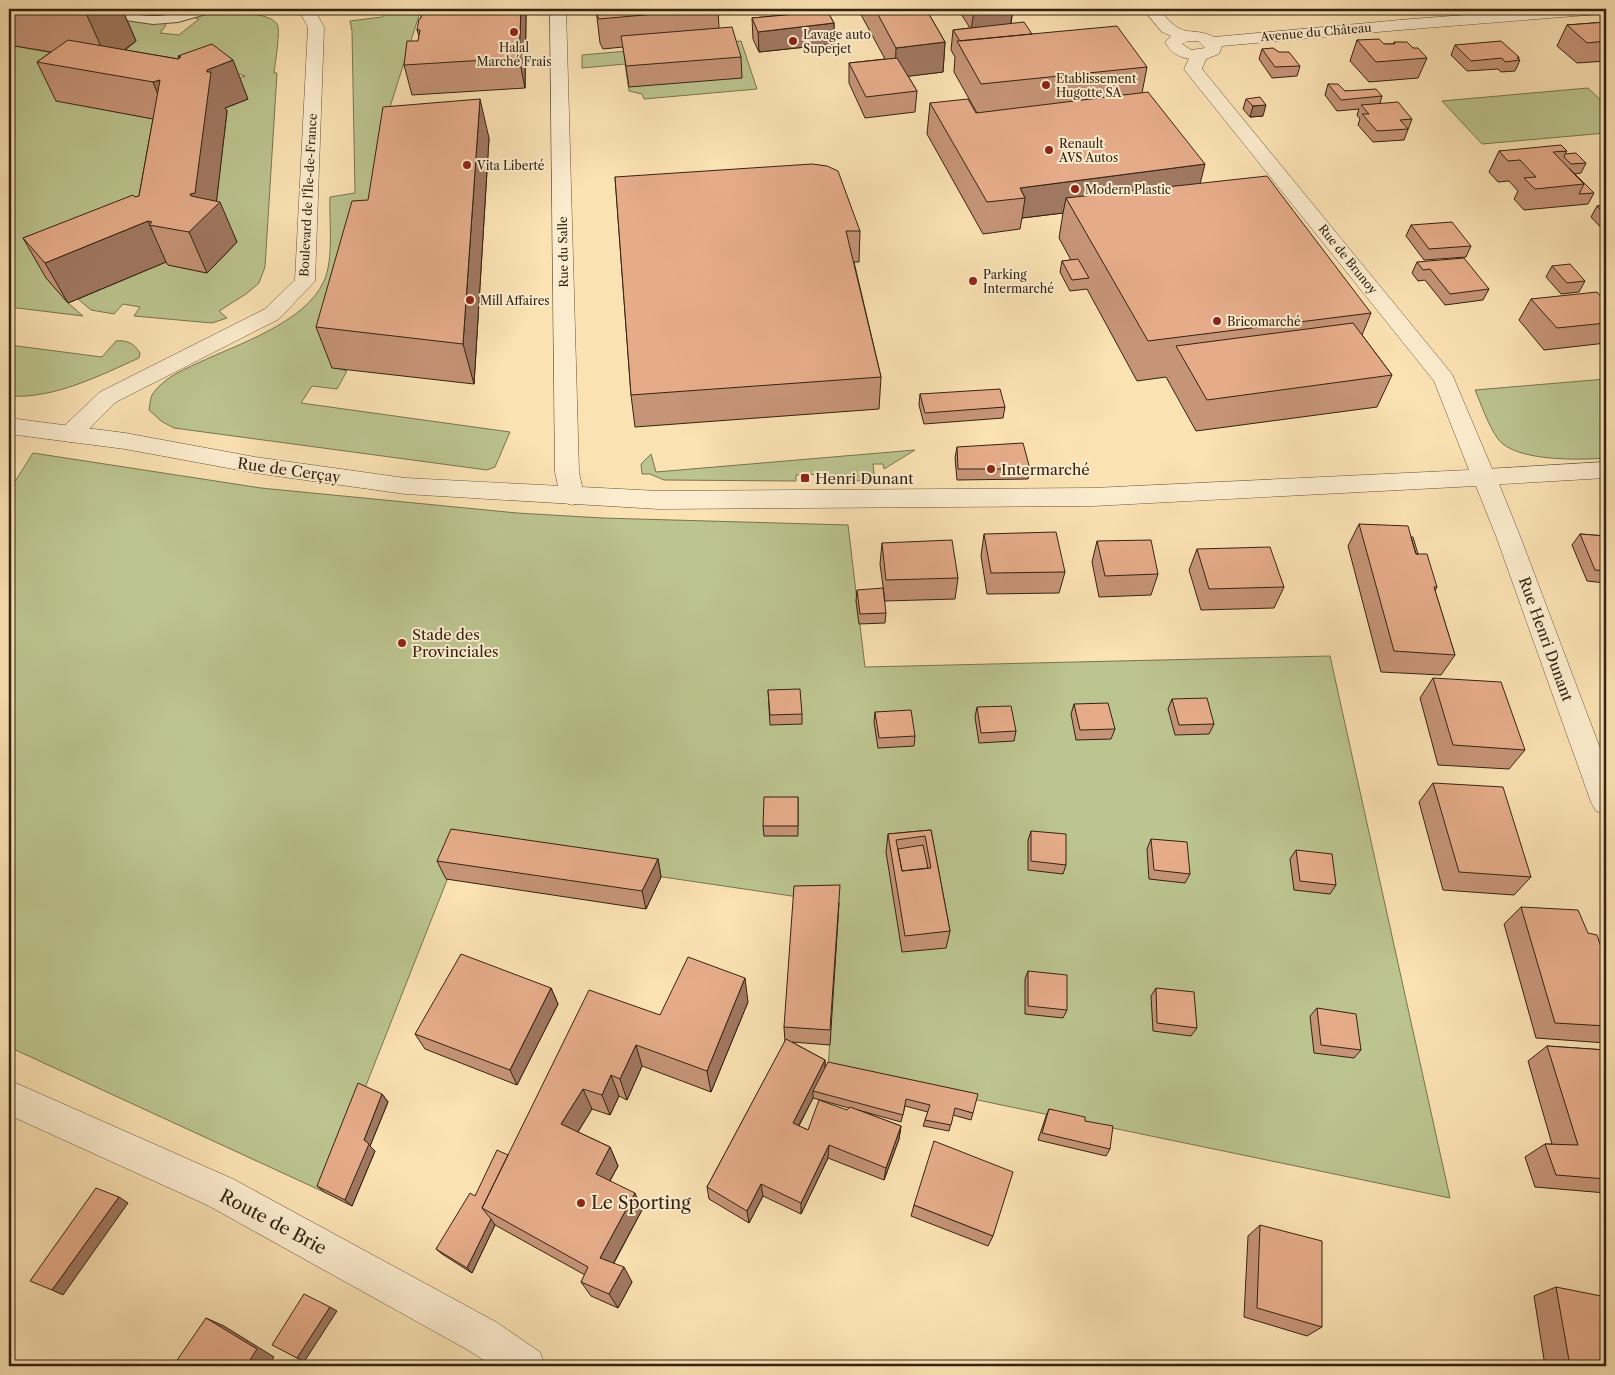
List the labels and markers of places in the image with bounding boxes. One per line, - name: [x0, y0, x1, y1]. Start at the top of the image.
- marker: Halal Marché Frais: [508, 26, 520, 38]
- place label: Lavage auto Superjet: [803, 27, 871, 56]
- marker: Lavage auto Superjet: [787, 35, 799, 47]
- place label: Halal Marché Frais: [477, 40, 551, 69]
- place label: Etablissement Hugotte SA: [1056, 71, 1137, 100]
- marker: Etablissement Hugotte SA: [1040, 79, 1052, 91]
- place label: Renault AVS Autos: [1058, 136, 1118, 165]
- marker: Renault AVS Autos: [1043, 144, 1055, 156]
- place label: Vita Liberté: [476, 158, 545, 173]
- marker: Vita Liberté: [461, 159, 473, 171]
- place label: Modern Plastic: [1085, 182, 1171, 197]
- marker: Modern Plastic: [1069, 183, 1081, 195]
- place label: Parking Intermarché: [983, 267, 1054, 296]
- marker: Parking Intermarché: [967, 275, 979, 287]
- place label: Mill Affaires: [480, 293, 550, 308]
- marker: Mill Affaires: [464, 294, 476, 306]
- place label: Bricomarché: [1227, 314, 1301, 329]
- marker: Bricomarché: [1211, 315, 1223, 327]
- place label: Intermarché: [1001, 460, 1090, 479]
- marker: Intermarché: [985, 463, 997, 475]
- place label: Henri Dunant: [815, 469, 914, 488]
- marker: Henri Dunant: [799, 472, 811, 484]
- place label: Stade des Provinciales: [412, 625, 499, 661]
- marker: Stade des Provinciales: [396, 637, 408, 649]
- place label: Le Sporting: [591, 1192, 691, 1214]
- marker: Le Sporting: [575, 1197, 587, 1209]

